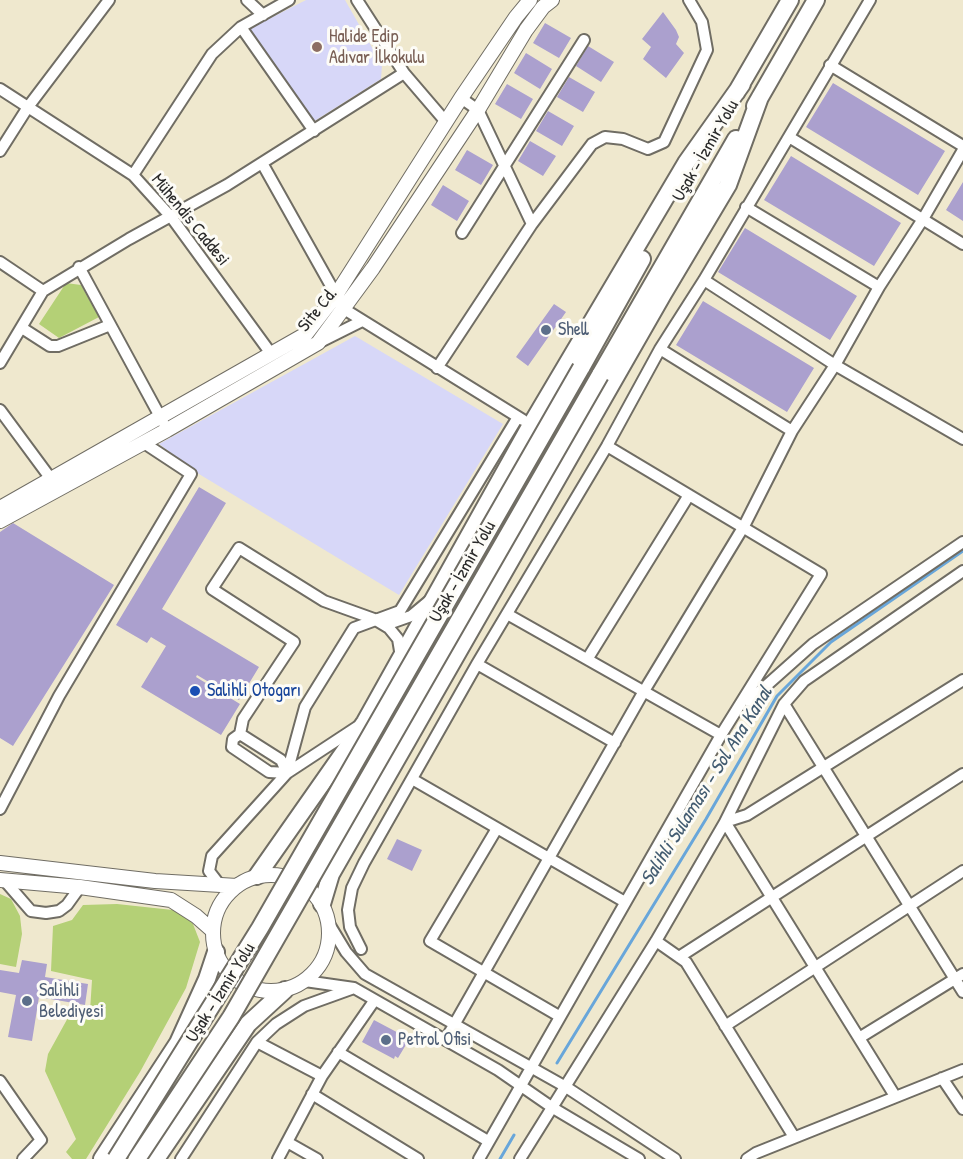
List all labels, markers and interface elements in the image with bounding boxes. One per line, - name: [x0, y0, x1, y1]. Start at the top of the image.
- place label: Halide Edip Adıvar İlkokulu: [329, 26, 425, 68]
- marker: Halide Edip Adıvar İlkokulu: [310, 40, 324, 54]
- street label: Uşak - İzmir Yolu: [668, 97, 744, 205]
- street label: Mühendis Caddesi: [146, 170, 234, 270]
- street label: Site Cd.: [294, 284, 342, 336]
- place label: Shell: [558, 319, 589, 341]
- marker: Shell: [539, 323, 553, 337]
- street label: Uşak - İzmir Yolu: [425, 518, 501, 626]
- place label: Salihli Otogarı: [207, 680, 301, 702]
- water label: Salihli Sulaması - Sol Ana Kanal: [636, 682, 778, 890]
- marker: Salihli Otogarı: [188, 684, 202, 698]
- street label: Uşak - İzmir Yolu: [182, 939, 260, 1047]
- place label: Salihli Belediyesi: [39, 980, 104, 1022]
- marker: Salihli Belediyesi: [20, 994, 34, 1008]
- place label: Petrol Ofisi: [398, 1029, 471, 1051]
- marker: Petrol Ofisi: [379, 1033, 393, 1047]

